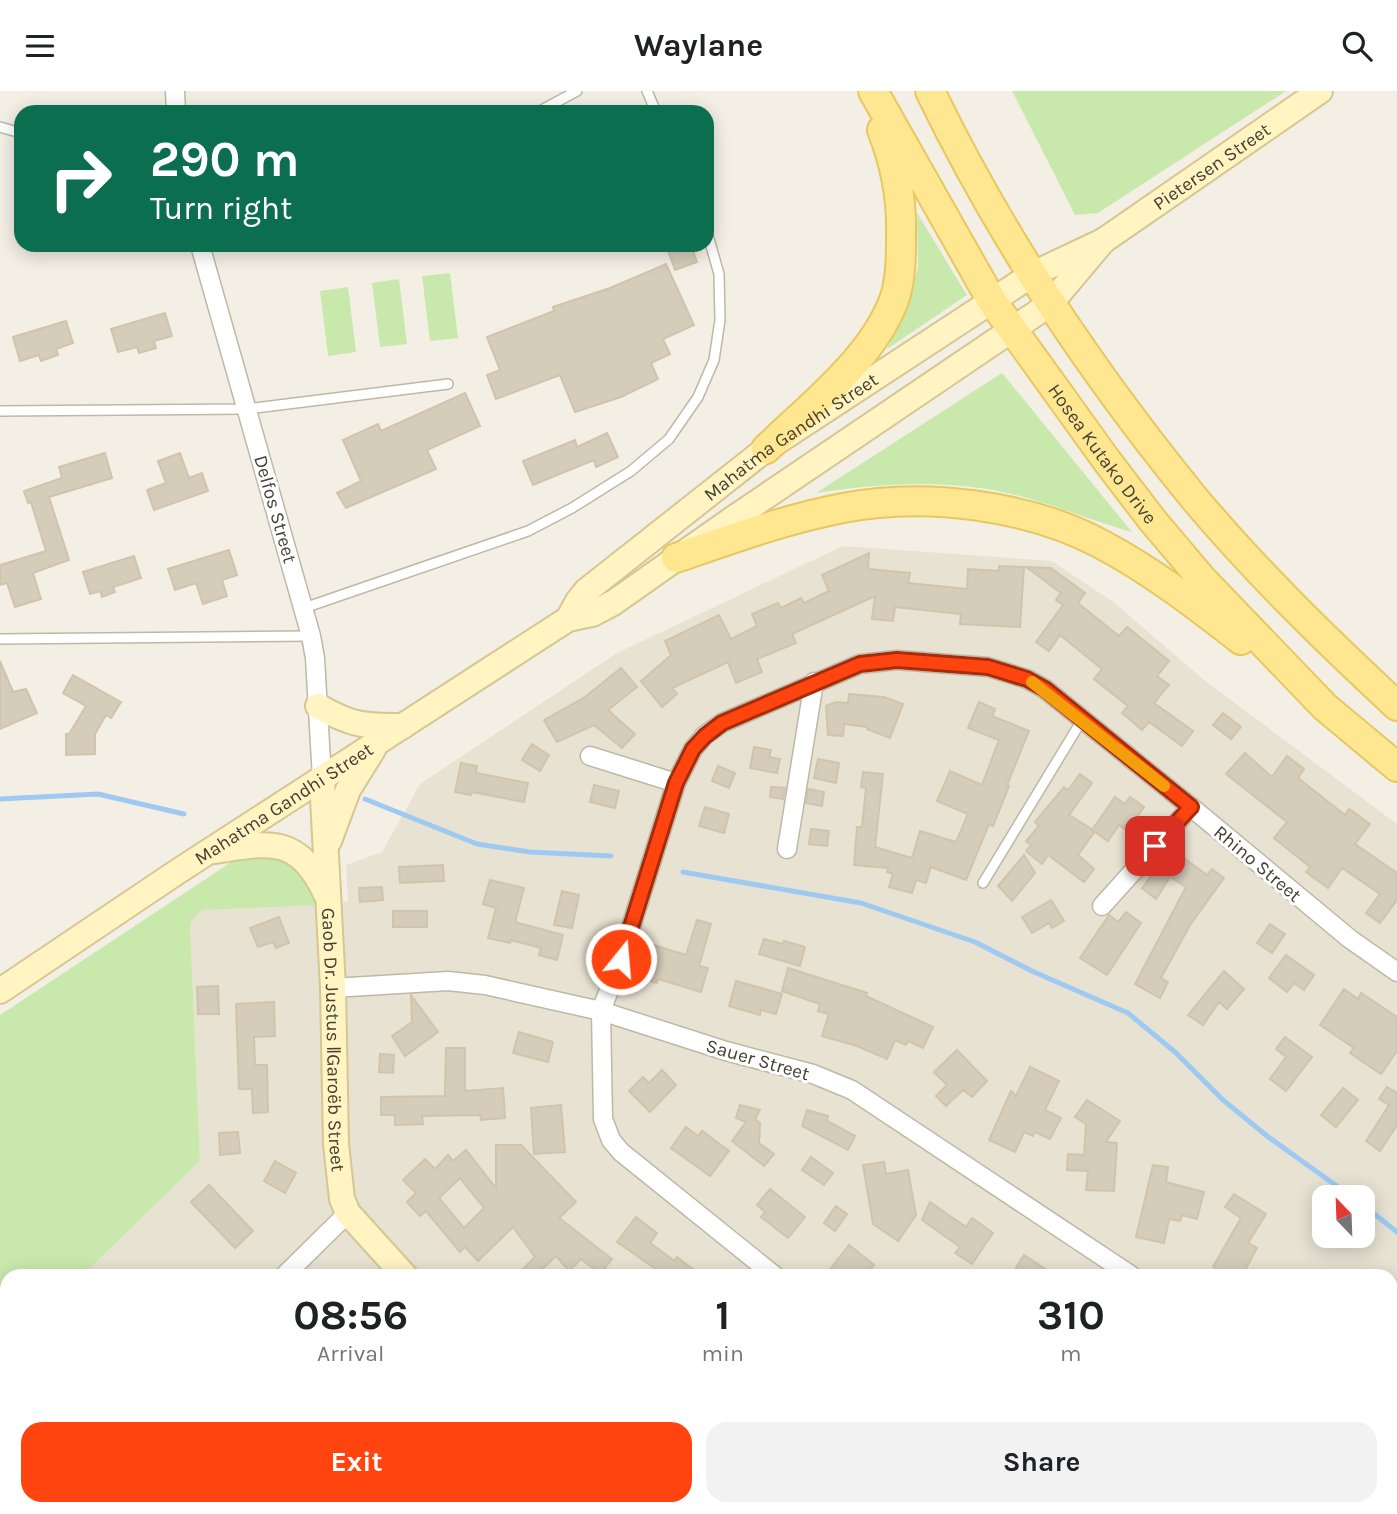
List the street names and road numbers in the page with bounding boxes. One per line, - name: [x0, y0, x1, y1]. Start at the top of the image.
- street label: Pietersen Street: [1149, 119, 1275, 215]
- street label: Mahatma Gandhi Street: [700, 369, 882, 506]
- street label: Hosea Kutako Drive: [1043, 380, 1161, 529]
- street label: Delfos Street: [249, 453, 301, 566]
- street label: Mahatma Gandhi Street: [191, 738, 377, 870]
- street label: Rhino Street: [1209, 821, 1306, 907]
- street label: Gaob Dr. Justus ǁGaroëb Street: [317, 907, 349, 1173]
- street label: Sauer Street: [703, 1035, 812, 1085]

